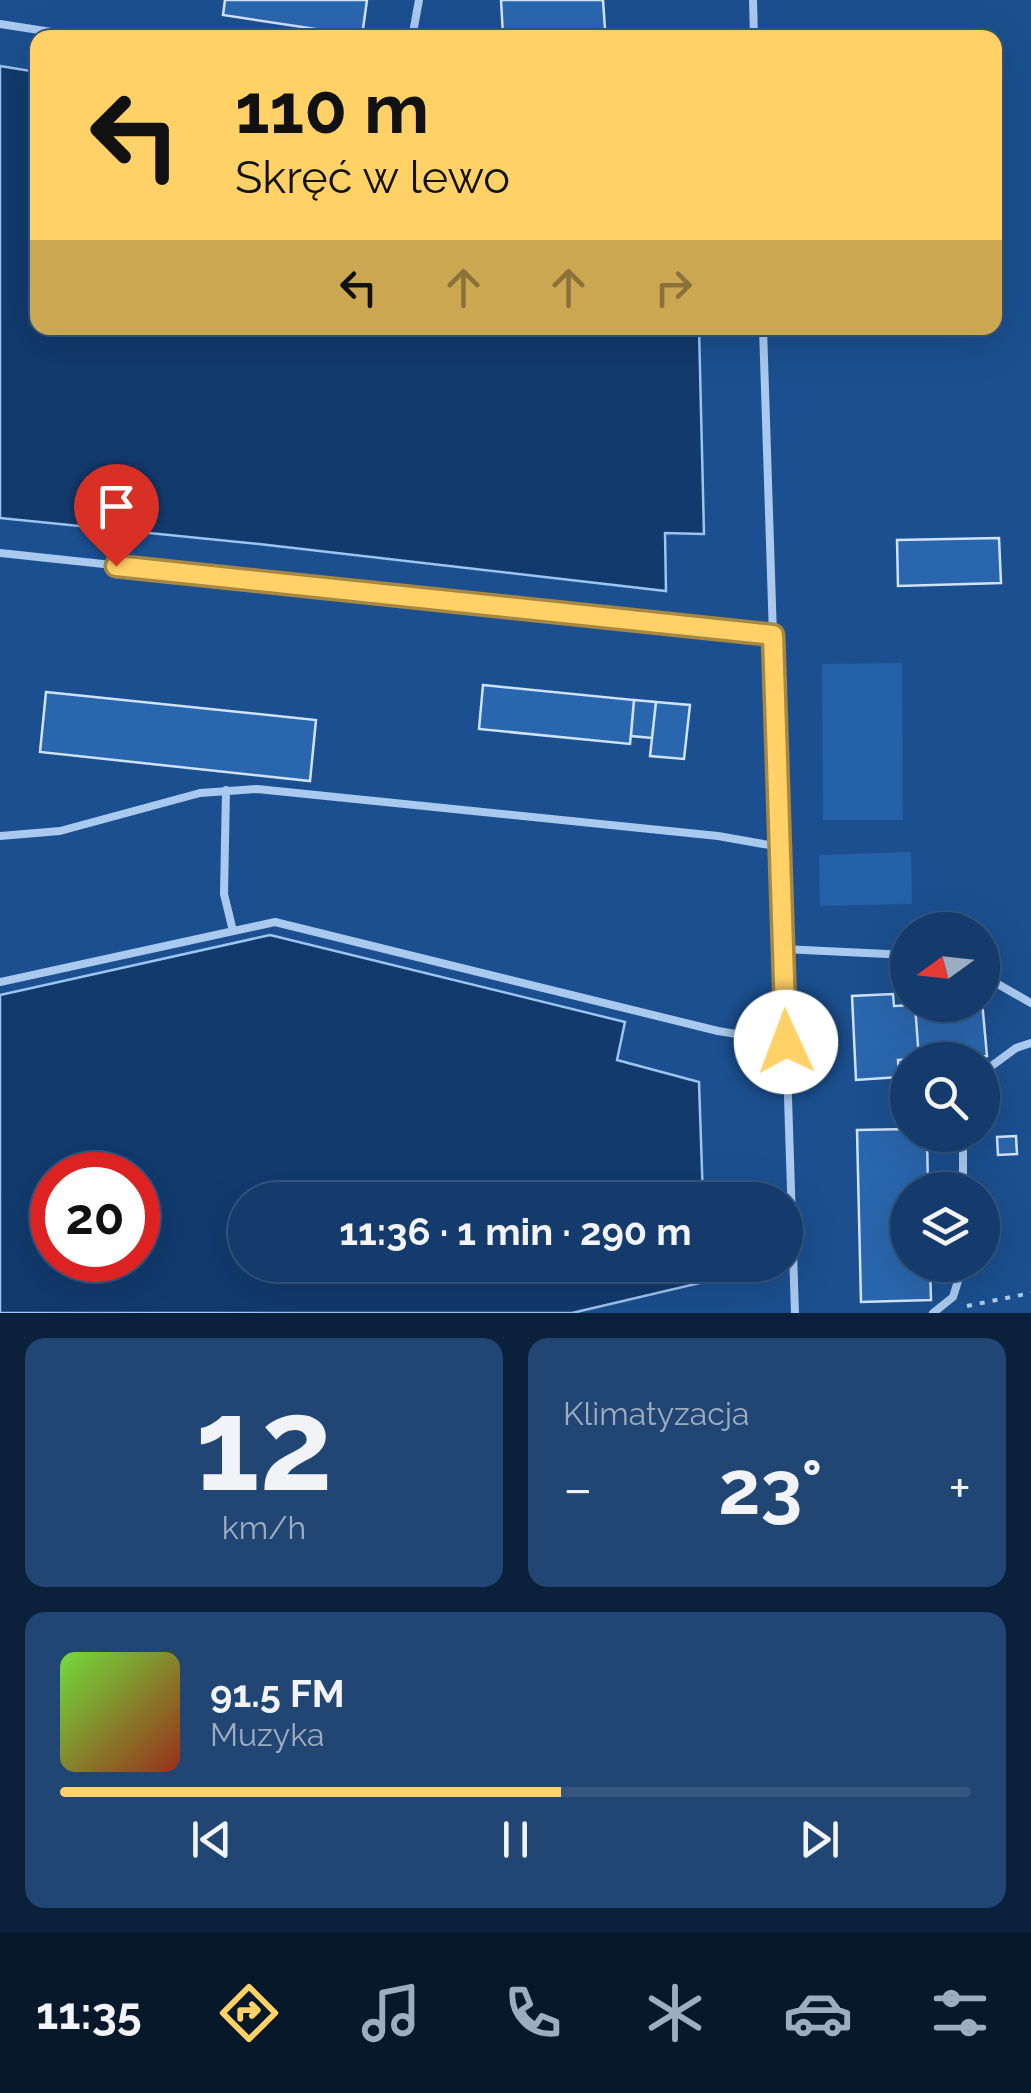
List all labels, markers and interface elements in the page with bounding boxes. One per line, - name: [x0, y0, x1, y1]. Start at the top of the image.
- text: 110 m: [235, 67, 429, 149]
- icon: left: [70, 70, 200, 200]
- text: Skręć w lewo: [235, 151, 510, 204]
- icon: left: [331, 260, 386, 315]
- icon: ahead: [436, 260, 491, 315]
- icon: ahead: [541, 260, 596, 315]
- icon: right: [646, 260, 701, 315]
- pin: [74, 464, 159, 567]
- icon: arrive: [89, 479, 144, 534]
- north arrow: [890, 912, 1000, 1022]
- map controls: [890, 912, 1000, 1282]
- position arrow: [734, 990, 838, 1094]
- button: search: [890, 1042, 1000, 1152]
- speed limit sign: 20: [30, 1152, 160, 1282]
- button: layers: [890, 1172, 1000, 1282]
- text: 11:36 · 1 min · 290 m: [339, 1209, 692, 1254]
- text: 12: [195, 1368, 333, 1520]
- text: Klimatyzacja: [563, 1395, 749, 1432]
- text: 23°: [718, 1443, 823, 1532]
- text: −: [563, 1456, 593, 1521]
- text: +: [948, 1456, 971, 1521]
- text: km/h: [222, 1509, 306, 1546]
- text: 91.5 FM: [210, 1671, 345, 1716]
- text: Muzyka: [210, 1716, 325, 1753]
- icon: previous: [184, 1812, 239, 1867]
- icon: pause: [488, 1812, 543, 1867]
- icon: next: [792, 1812, 847, 1867]
- icon: directions: [214, 1978, 284, 2048]
- icon: music: [356, 1978, 426, 2048]
- icon: phone: [498, 1978, 568, 2048]
- icon: climate: [640, 1978, 710, 2048]
- icon: car: [783, 1978, 853, 2048]
- icon: filters: [925, 1978, 995, 2048]
- text: 11:35: [36, 1987, 142, 2040]

